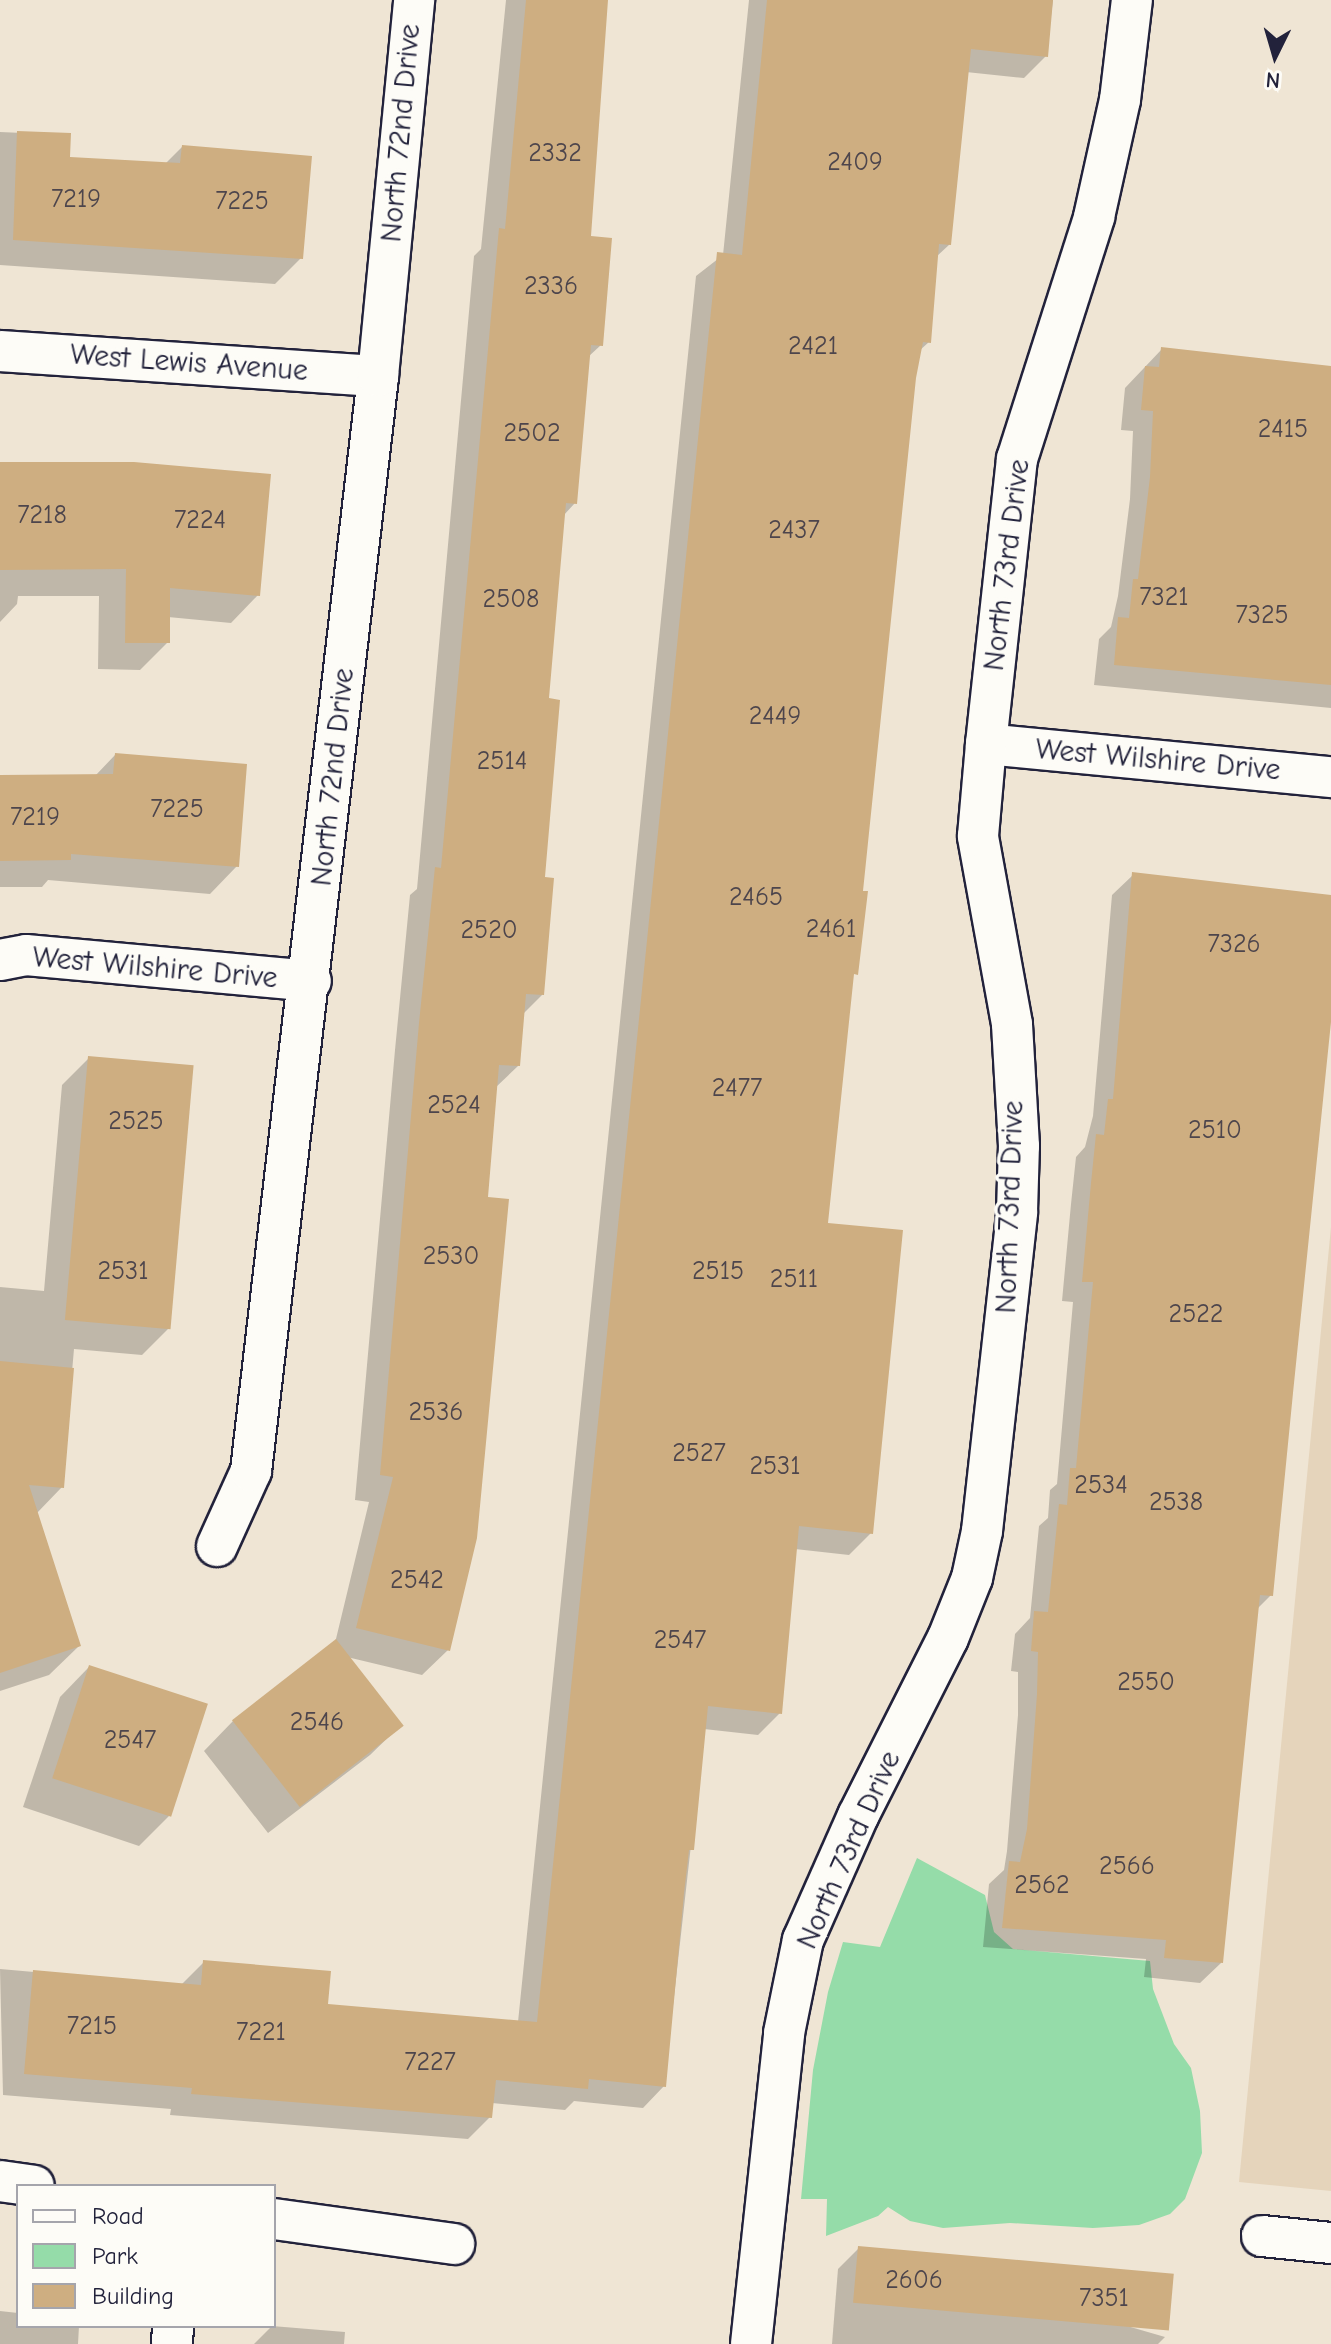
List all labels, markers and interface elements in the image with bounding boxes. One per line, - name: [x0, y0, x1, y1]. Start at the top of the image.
- north arrow: [1235, 16, 1315, 96]
- street label: North 72nd Drive: [374, 22, 428, 244]
- text: N: [1265, 66, 1281, 93]
- house number: 2332: [528, 138, 582, 170]
- house number: 2409: [827, 147, 883, 179]
- house number: 7219: [51, 184, 101, 216]
- house number: 7225: [215, 186, 269, 218]
- house number: 2336: [524, 271, 578, 303]
- house number: 2421: [788, 331, 838, 363]
- street label: West Lewis Avenue: [69, 337, 309, 389]
- house number: 2415: [1258, 414, 1308, 446]
- house number: 2502: [503, 418, 561, 450]
- street label: North 73rd Drive: [976, 457, 1038, 673]
- house number: 7218: [17, 500, 67, 532]
- house number: 7224: [174, 505, 226, 537]
- house number: 2437: [768, 515, 820, 547]
- house number: 7321: [1139, 582, 1189, 614]
- house number: 2508: [483, 584, 539, 616]
- house number: 7325: [1235, 600, 1289, 632]
- street label: North 72nd Drive: [304, 666, 362, 888]
- house number: 2449: [749, 701, 801, 733]
- street label: West Wilshire Drive: [1034, 731, 1282, 789]
- house number: 2514: [477, 746, 527, 778]
- house number: 7225: [150, 794, 204, 826]
- house number: 7219: [10, 802, 60, 834]
- house number: 2465: [729, 882, 783, 914]
- house number: 2461: [806, 914, 856, 946]
- house number: 2520: [460, 915, 518, 947]
- house number: 7326: [1207, 929, 1261, 961]
- street label: West Wilshire Drive: [31, 939, 279, 997]
- house number: 2477: [712, 1073, 762, 1105]
- house number: 2524: [427, 1090, 481, 1122]
- street label: North 73rd Drive: [988, 1100, 1032, 1314]
- house number: 2525: [108, 1106, 164, 1138]
- house number: 2510: [1188, 1115, 1242, 1147]
- house number: 2530: [423, 1241, 479, 1273]
- house number: 2531: [97, 1256, 149, 1288]
- house number: 2515: [692, 1256, 744, 1288]
- house number: 2511: [770, 1264, 818, 1296]
- house number: 2522: [1169, 1299, 1223, 1331]
- house number: 2536: [409, 1397, 463, 1429]
- house number: 2527: [672, 1438, 726, 1470]
- house number: 2531: [749, 1451, 801, 1483]
- house number: 2534: [1074, 1470, 1128, 1502]
- house number: 2538: [1149, 1487, 1203, 1519]
- house number: 2542: [390, 1565, 444, 1597]
- house number: 2547: [654, 1625, 706, 1657]
- house number: 2550: [1117, 1667, 1175, 1699]
- house number: 2546: [290, 1707, 344, 1739]
- house number: 2547: [104, 1725, 156, 1757]
- street label: North 73rd Drive: [789, 1745, 909, 1955]
- house number: 2566: [1099, 1851, 1155, 1883]
- house number: 2562: [1014, 1870, 1070, 1902]
- house number: 7215: [67, 2011, 117, 2043]
- house number: 7221: [236, 2017, 286, 2049]
- house number: 7227: [404, 2047, 456, 2079]
- legend: [16, 2184, 276, 2328]
- text: Road: [92, 2202, 144, 2230]
- text: Park: [92, 2242, 138, 2270]
- house number: 2606: [885, 2265, 943, 2297]
- text: Building: [92, 2282, 174, 2310]
- house number: 7351: [1079, 2283, 1129, 2315]

